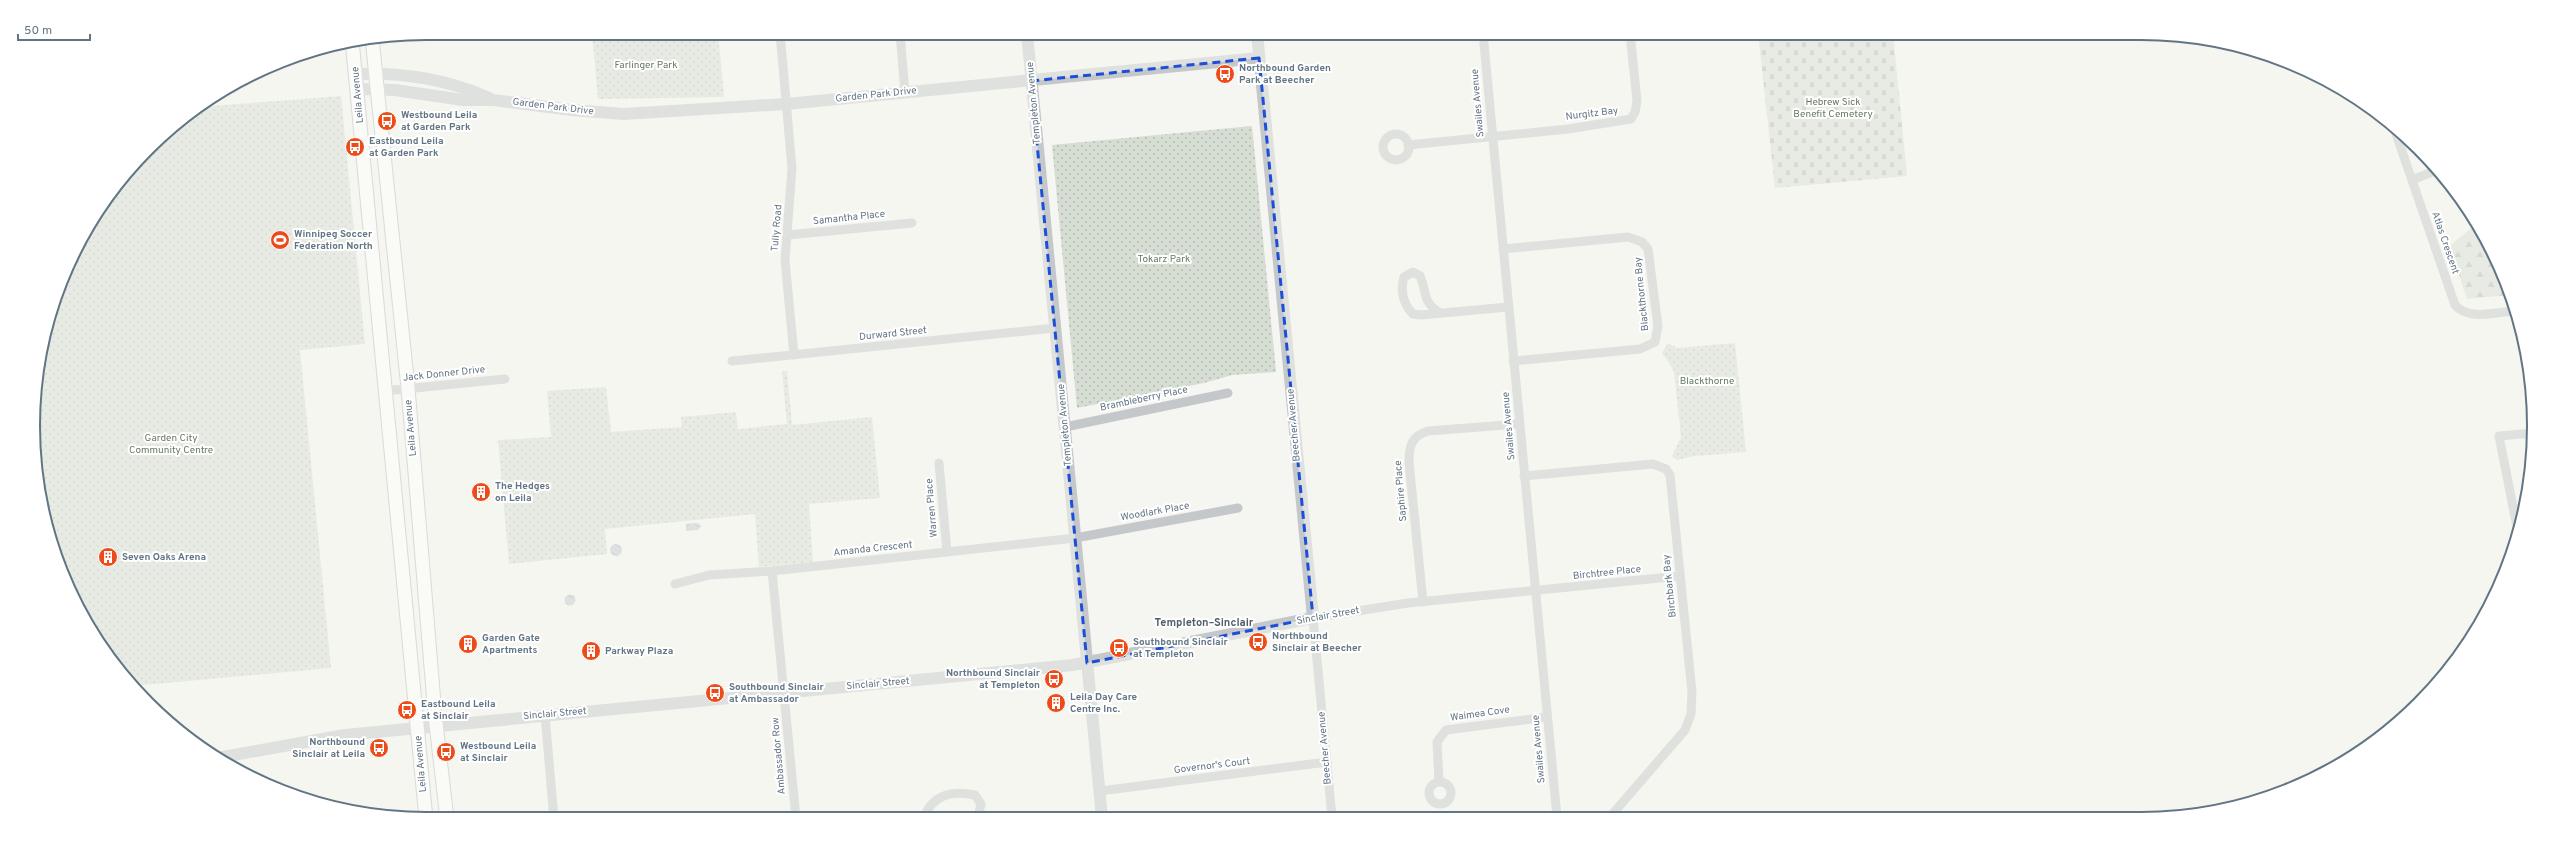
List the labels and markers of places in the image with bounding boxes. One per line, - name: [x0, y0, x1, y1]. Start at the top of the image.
- place label: Northbound Garden Park at Beecher: [1239, 62, 1331, 87]
- bus stop icon: Northbound Garden Park at Beecher: [1214, 63, 1236, 85]
- place label: Westbound Leila at Garden Park: [401, 109, 477, 134]
- bus stop icon: Westbound Leila at Garden Park: [376, 110, 398, 132]
- place label: Eastbound Leila at Garden Park: [369, 135, 443, 160]
- bus stop icon: Eastbound Leila at Garden Park: [344, 136, 366, 158]
- place label: Winnipeg Soccer Federation North: [294, 228, 373, 253]
- sports icon: Winnipeg Soccer Federation North: [269, 229, 291, 251]
- place label: The Hedges on Leila: [495, 480, 550, 505]
- building icon: The Hedges on Leila: [470, 481, 492, 503]
- building icon: Seven Oaks Arena: [97, 546, 119, 568]
- place label: Seven Oaks Arena: [122, 551, 206, 564]
- place label: Northbound Sinclair at Beecher: [1272, 630, 1363, 655]
- bus stop icon: Northbound Sinclair at Beecher: [1247, 631, 1269, 653]
- place label: Garden Gate Apartments: [482, 632, 540, 657]
- building icon: Garden Gate Apartments: [457, 633, 479, 655]
- place label: Southbound Sinclair at Templeton: [1133, 636, 1229, 661]
- bus stop icon: Southbound Sinclair at Templeton: [1108, 637, 1130, 659]
- building icon: Parkway Plaza: [580, 640, 602, 662]
- place label: Parkway Plaza: [605, 645, 673, 658]
- place label: Northbound Sinclair at Templeton: [946, 667, 1041, 692]
- bus stop icon: Northbound Sinclair at Templeton: [1043, 668, 1065, 690]
- place label: Southbound Sinclair at Ambassador: [729, 681, 825, 706]
- bus stop icon: Southbound Sinclair at Ambassador: [704, 682, 726, 704]
- place label: Leila Day Care Centre Inc.: [1070, 691, 1138, 716]
- building icon: Leila Day Care Centre Inc.: [1045, 692, 1067, 714]
- place label: Eastbound Leila at Sinclair: [421, 698, 495, 723]
- bus stop icon: Eastbound Leila at Sinclair: [396, 699, 418, 721]
- place label: Northbound Sinclair at Leila: [292, 736, 365, 761]
- bus stop icon: Northbound Sinclair at Leila: [368, 737, 390, 759]
- place label: Westbound Leila at Sinclair: [460, 740, 536, 765]
- bus stop icon: Westbound Leila at Sinclair: [435, 741, 457, 763]

